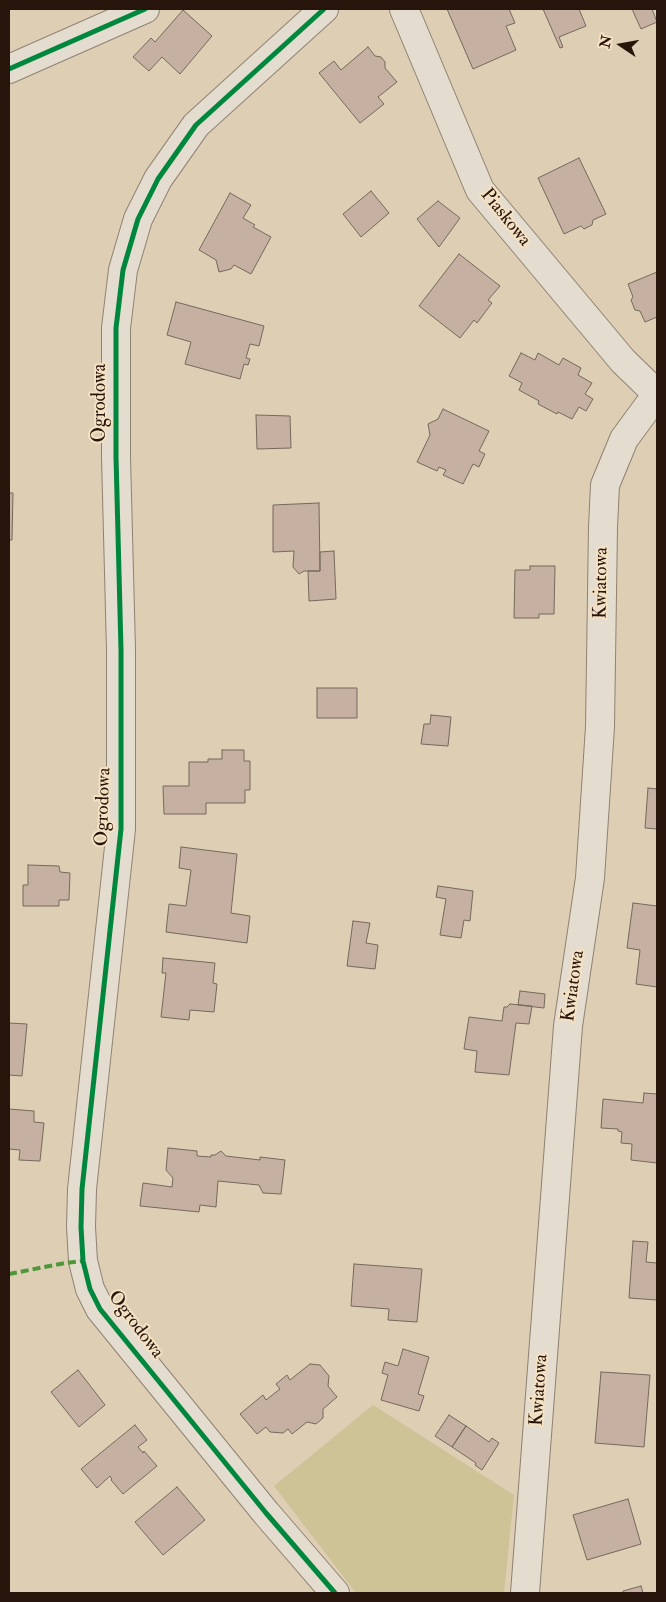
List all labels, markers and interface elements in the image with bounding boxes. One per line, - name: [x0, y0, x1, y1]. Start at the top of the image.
- north arrow: [596, 20, 646, 70]
- text: N: [596, 34, 615, 50]
- street label: Piaskowa: [475, 185, 535, 251]
- street label: Ogrodowa: [90, 364, 112, 442]
- street label: Kwiatowa: [590, 547, 614, 619]
- street label: Ogrodowa: [91, 767, 117, 847]
- street label: Kwiatowa: [558, 949, 590, 1023]
- street label: Ogrodowa: [102, 1287, 168, 1363]
- street label: Kwiatowa: [526, 1353, 554, 1427]

